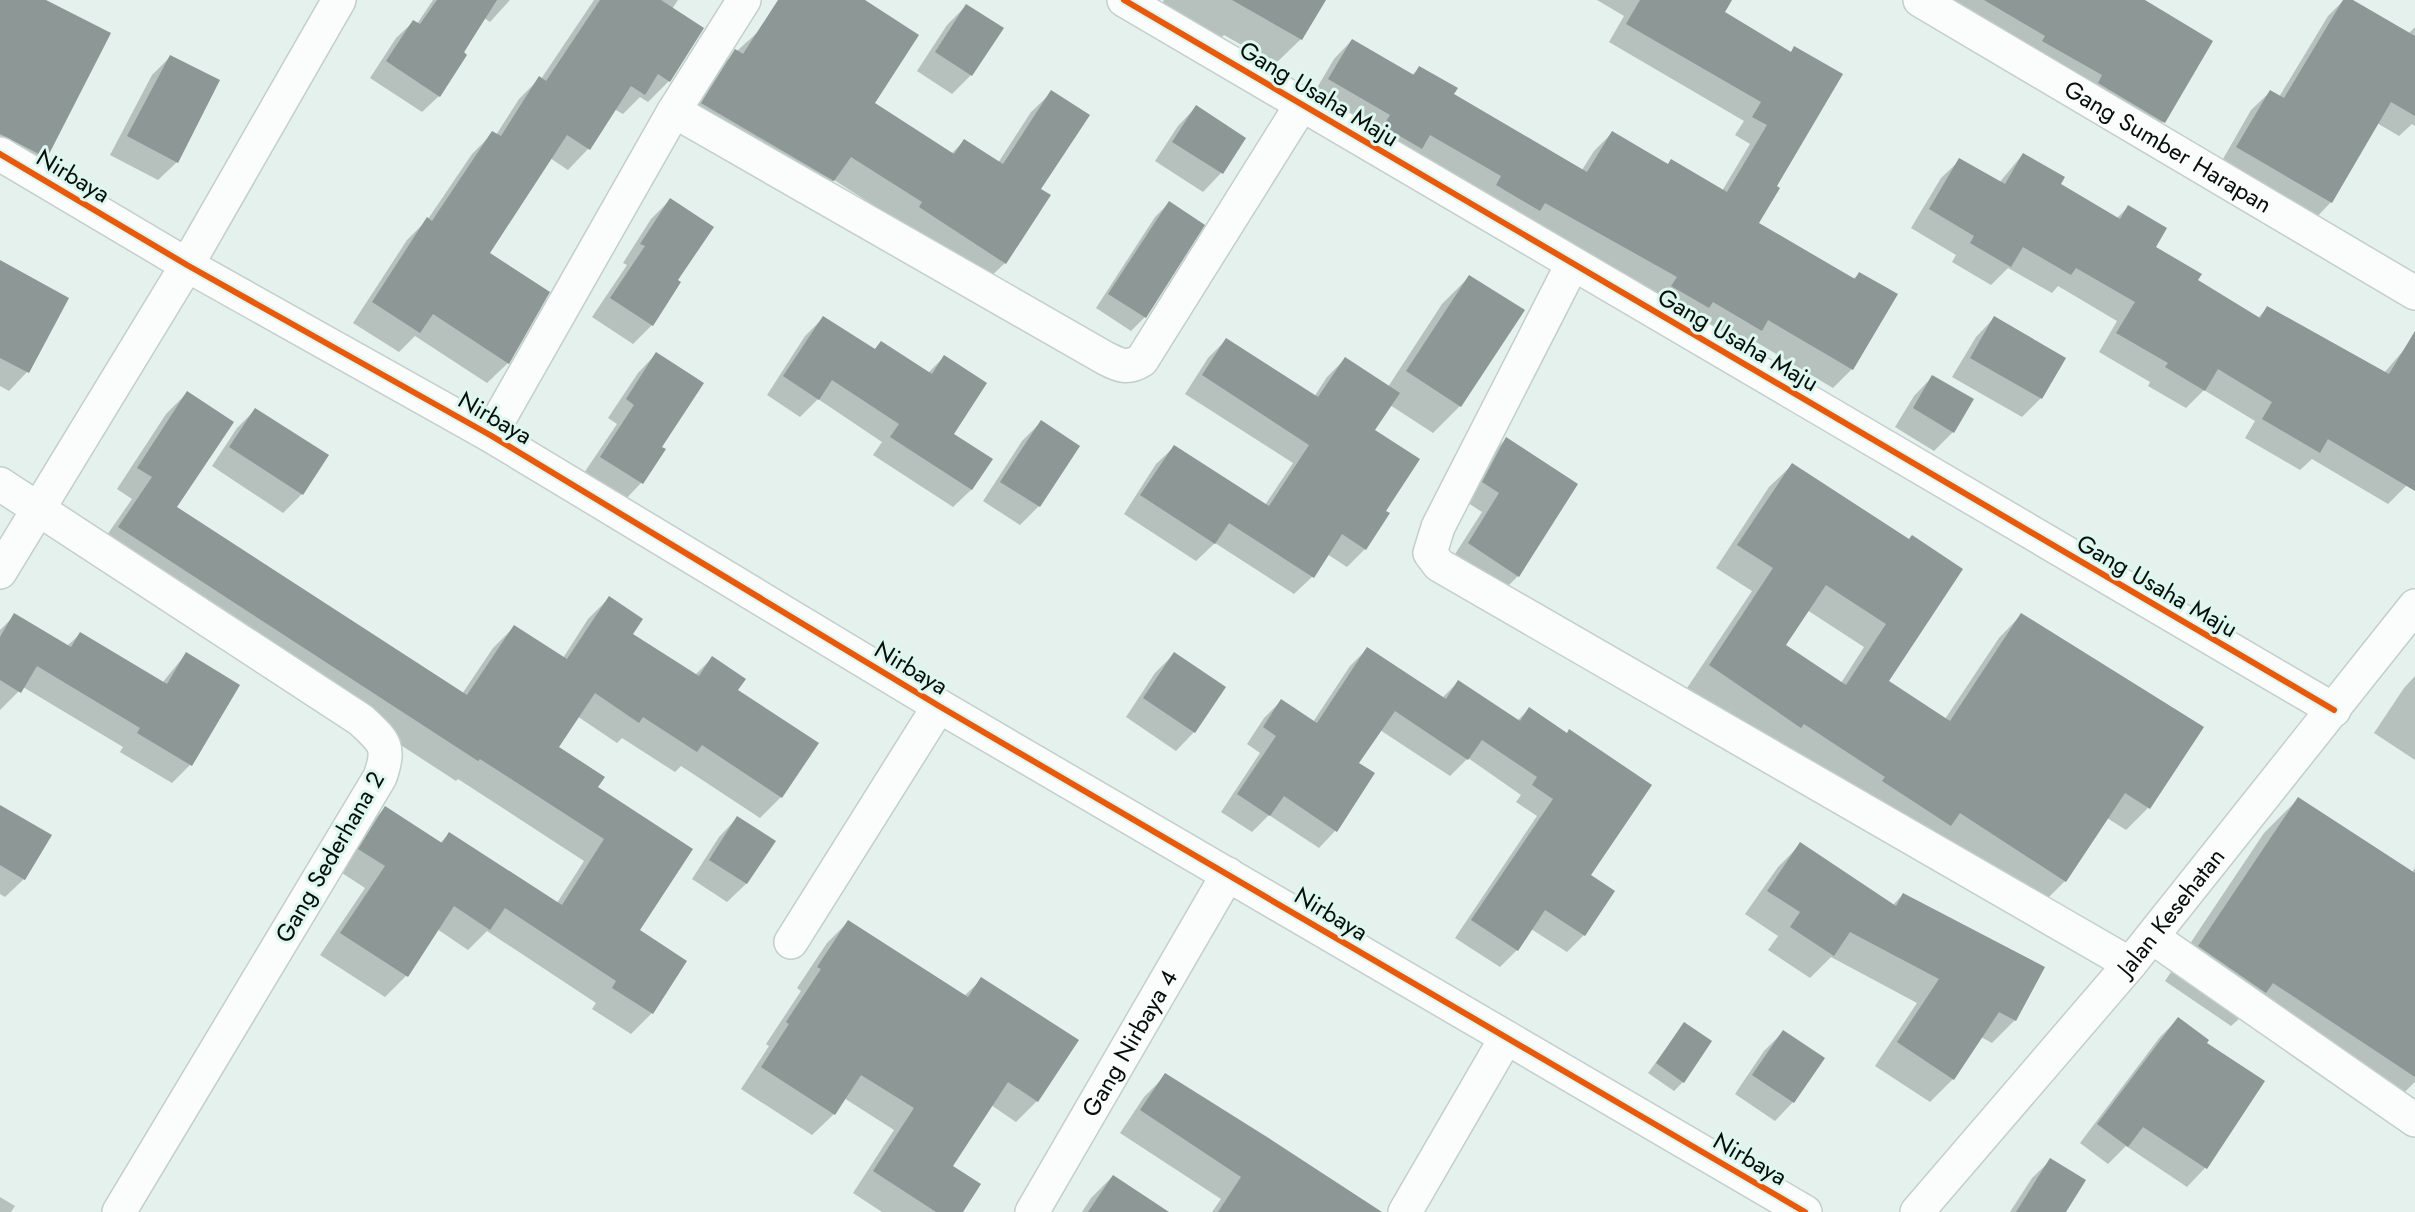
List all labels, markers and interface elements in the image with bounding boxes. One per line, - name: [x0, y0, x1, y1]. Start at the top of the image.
- street label: Gang Usaha Maju: [1233, 32, 1406, 155]
- street label: Gang Sumber Harapan: [2058, 71, 2279, 221]
- street label: Nirbaya: [30, 140, 117, 211]
- street label: Gang Usaha Maju: [1651, 279, 1825, 400]
- street label: Nirbaya: [452, 382, 539, 453]
- street label: Gang Usaha Maju: [2070, 525, 2244, 646]
- street label: Nirbaya: [868, 632, 955, 703]
- street label: Gang Sederhana 2: [266, 765, 393, 949]
- street label: Jalan Kesehatan: [2107, 840, 2233, 986]
- street label: Nirbaya: [1288, 878, 1375, 949]
- street label: Gang Nirbaya 4: [1073, 963, 1186, 1123]
- street label: Nirbaya: [1707, 1123, 1794, 1194]

